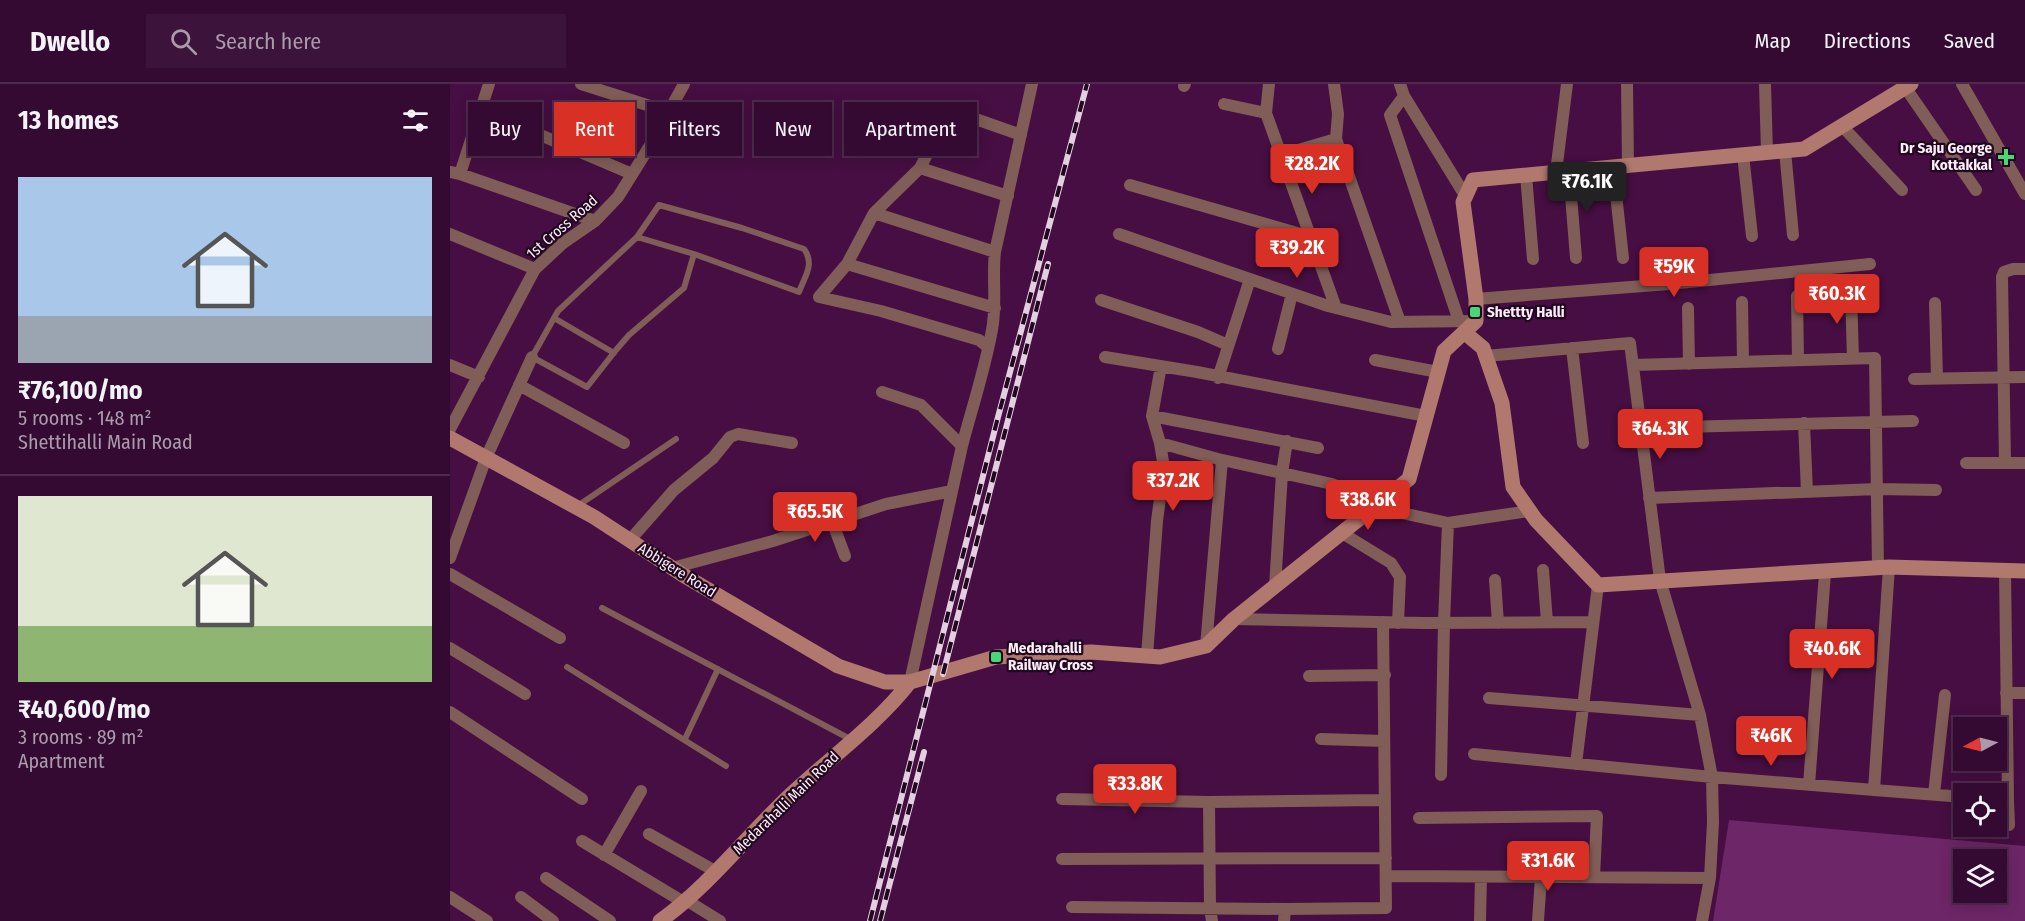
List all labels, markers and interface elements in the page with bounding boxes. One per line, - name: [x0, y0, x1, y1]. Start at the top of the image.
- search box: [146, 14, 566, 68]
- text: Dwello: [30, 25, 110, 58]
- icon: search: [167, 25, 200, 58]
- text: Search here: [215, 28, 321, 55]
- text: Map: [1754, 28, 1791, 54]
- text: Directions: [1824, 28, 1911, 54]
- text: Saved: [1944, 28, 1995, 54]
- chip: Buy: [468, 102, 542, 156]
- chip: Rent: [554, 102, 635, 156]
- chip: Filters: [647, 102, 742, 156]
- chip: New: [754, 102, 832, 156]
- chip: Apartment: [844, 102, 977, 156]
- icon: filters: [399, 104, 432, 137]
- text: 13 homes: [18, 105, 119, 136]
- place label: Dr Saju George Kottakkal: [1900, 139, 1993, 174]
- pin: ₹28.2K: [1263, 144, 1361, 195]
- marker: Dr Saju George Kottakkal: [1997, 148, 2015, 166]
- text: ₹28.2K: [1284, 151, 1340, 175]
- pin: ₹76.1K: [1538, 162, 1636, 213]
- text: ₹76.1K: [1561, 169, 1613, 193]
- street label: 1st Cross Road: [523, 191, 601, 263]
- icon: home: [171, 216, 279, 324]
- pin: ₹39.2K: [1248, 228, 1346, 279]
- text: ₹39.2K: [1270, 235, 1324, 259]
- pin: ₹59K: [1638, 247, 1710, 298]
- text: ₹59K: [1653, 254, 1695, 278]
- pin: ₹60.3K: [1788, 274, 1886, 325]
- text: ₹60.3K: [1808, 281, 1866, 305]
- place label: Shettty Halli: [1487, 303, 1565, 321]
- marker: Shettty Halli: [1468, 305, 1482, 319]
- text: ₹76,100/mo: [18, 375, 143, 406]
- text: 5 rooms · 148 m²: [18, 406, 152, 430]
- pin: ₹64.3K: [1611, 409, 1709, 460]
- text: ₹64.3K: [1632, 416, 1688, 440]
- text: Shettihalli Main Road: [18, 430, 193, 454]
- pin: ₹37.2K: [1124, 461, 1222, 512]
- text: ₹37.2K: [1146, 468, 1200, 492]
- pin: ₹38.6K: [1319, 480, 1417, 531]
- text: ₹38.6K: [1340, 487, 1396, 511]
- pin: ₹65.5K: [766, 492, 864, 543]
- text: ₹65.5K: [787, 499, 843, 523]
- icon: home: [171, 535, 279, 643]
- street label: Abbigere Road: [635, 539, 719, 601]
- pin: ₹40.6K: [1783, 629, 1881, 680]
- text: ₹40.6K: [1803, 636, 1861, 660]
- place label: Medarahalli Railway Cross: [1008, 639, 1093, 674]
- marker: Medarahalli Railway Cross: [989, 650, 1003, 664]
- text: ₹40,600/mo: [18, 694, 150, 725]
- pin: ₹46K: [1735, 716, 1807, 767]
- north arrow: [1953, 717, 2007, 771]
- map controls: [1953, 717, 2007, 903]
- text: ₹46K: [1750, 723, 1792, 747]
- text: 3 rooms · 89 m²: [18, 725, 143, 749]
- street label: Medarahalli Main Road: [729, 748, 843, 858]
- text: Apartment: [18, 749, 105, 773]
- pin: ₹33.8K: [1086, 764, 1184, 815]
- text: ₹33.8K: [1107, 771, 1163, 795]
- button: locate: [1953, 783, 2007, 837]
- pin: ₹31.6K: [1499, 841, 1597, 892]
- text: ₹31.6K: [1521, 848, 1575, 872]
- button: layers: [1953, 849, 2007, 903]

